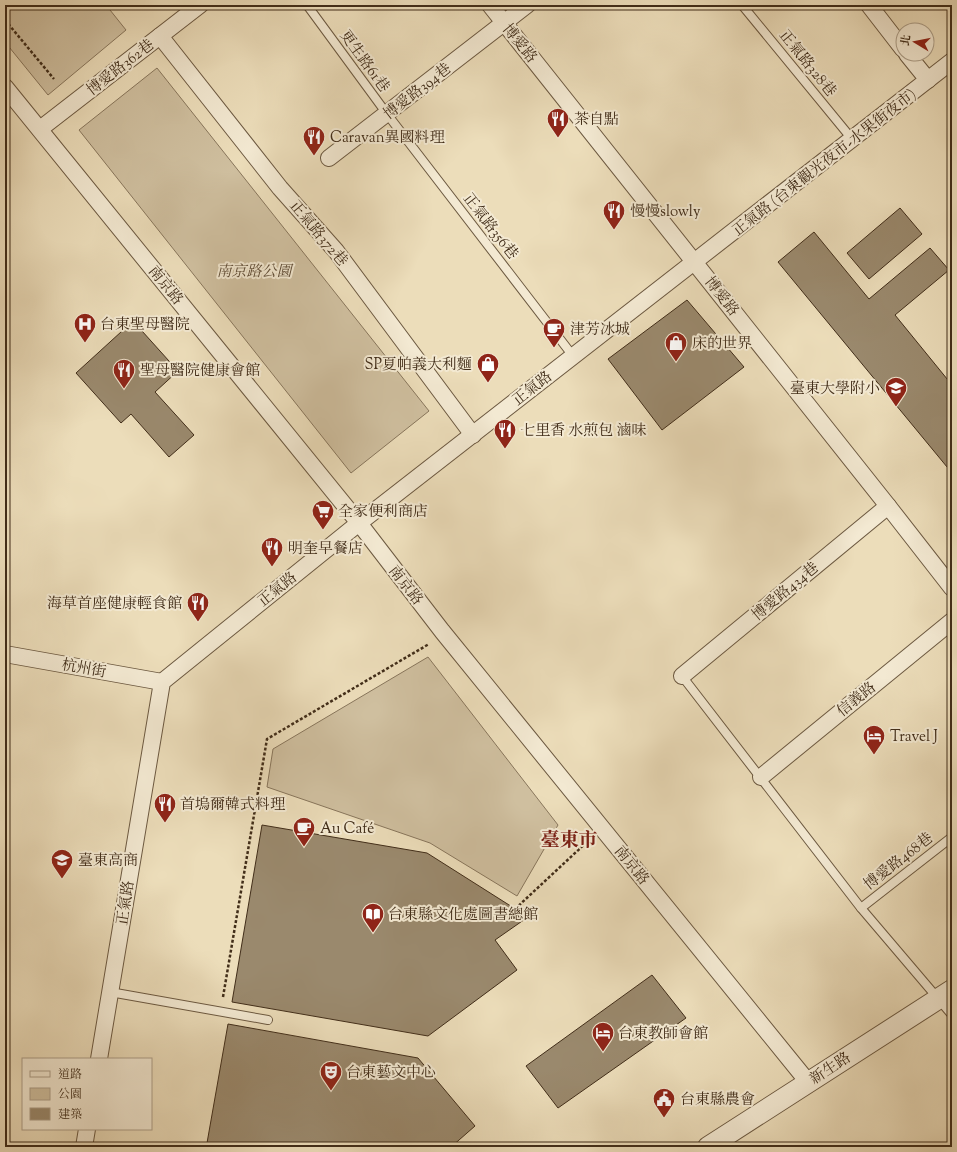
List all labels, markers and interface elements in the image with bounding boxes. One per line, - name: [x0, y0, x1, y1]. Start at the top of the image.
- street label: 博愛路: [497, 20, 541, 68]
- north arrow: [895, 22, 935, 62]
- street label: 更生路61巷: [334, 26, 394, 97]
- street label: 正氣路328巷: [773, 26, 840, 102]
- text: 北: [897, 34, 915, 47]
- street label: 博愛路362巷: [83, 35, 159, 101]
- street label: 博愛路394巷: [380, 59, 456, 125]
- street label: 正氣路 (台東觀光夜市-水果街夜市): [729, 85, 921, 242]
- restaurant icon: 茶自點: [545, 106, 571, 139]
- place label: 茶自點: [574, 110, 619, 131]
- restaurant icon: Caravan異國料理: [301, 124, 327, 157]
- place label: Caravan異國料理: [330, 128, 446, 149]
- street label: 正氣路356巷: [457, 189, 522, 264]
- street label: 正氣路372巷: [284, 196, 352, 272]
- restaurant icon: 慢慢slowly: [601, 198, 627, 231]
- place label: 慢慢slowly: [630, 202, 701, 223]
- street label: 南京路: [143, 262, 187, 310]
- park label: 南京路公園: [216, 262, 293, 283]
- street label: 博愛路: [699, 273, 743, 321]
- hospital icon: 台東聖母醫院: [72, 311, 98, 344]
- place label: 台東聖母醫院: [100, 315, 190, 336]
- cafe icon: 津芳冰城: [541, 316, 567, 349]
- place label: 津芳冰城: [570, 320, 630, 341]
- shop icon: 床的世界: [663, 330, 689, 363]
- place label: 床的世界: [692, 334, 752, 355]
- shop icon: SP夏帕義大利麵: [475, 351, 501, 384]
- place label: SP夏帕義大利麵: [365, 355, 472, 376]
- restaurant icon: 聖母醫院健康會館: [111, 357, 137, 390]
- place label: 聖母醫院健康會館: [140, 361, 260, 382]
- street label: 正氣路: [509, 367, 557, 411]
- school or university icon: 臺東大學附小: [883, 375, 909, 408]
- place label: 臺東大學附小: [790, 379, 880, 400]
- restaurant icon: 七里香 水煎包 滷味: [492, 417, 518, 450]
- place label: 七里香 水煎包 滷味: [520, 421, 646, 442]
- supermarket icon: 全家便利商店: [310, 498, 336, 531]
- place label: 全家便利商店: [338, 502, 428, 523]
- restaurant icon: 明奎早餐店: [259, 535, 285, 568]
- place label: 明奎早餐店: [288, 539, 363, 560]
- street label: 博愛路434巷: [748, 558, 824, 626]
- street label: 南京路: [383, 562, 427, 610]
- street label: 正氣路: [254, 568, 302, 612]
- restaurant icon: 海草首座健康輕食館: [185, 590, 211, 623]
- place label: 海草首座健康輕食館: [47, 594, 182, 615]
- street label: 杭州街: [60, 655, 108, 684]
- street label: 信義路: [833, 678, 881, 722]
- hotel icon: Travel J: [861, 723, 887, 756]
- place label: Travel J: [890, 727, 938, 748]
- restaurant icon: 首塢爾韓式料理: [152, 791, 178, 824]
- place label: 首塢爾韓式料理: [180, 795, 286, 816]
- cafe icon: Au Café: [291, 815, 317, 848]
- place label: Au Café: [320, 819, 374, 840]
- district label: 臺東市: [540, 828, 598, 855]
- street label: 博愛路468巷: [860, 829, 938, 896]
- street label: 南京路: [609, 842, 653, 890]
- school or university icon: 臺東高商: [49, 847, 75, 880]
- place label: 臺東高商: [78, 851, 138, 872]
- street label: 正氣路: [113, 879, 140, 927]
- library icon: 台東縣文化處圖書總館: [360, 901, 386, 934]
- place label: 台東縣文化處圖書總館: [388, 905, 538, 926]
- hotel icon: 台東教師會館: [590, 1020, 616, 1053]
- place label: 台東教師會館: [618, 1024, 708, 1045]
- street label: 新生路: [806, 1048, 855, 1090]
- legend: [22, 1058, 152, 1130]
- theatre icon: 台東藝文中心: [318, 1059, 344, 1092]
- place label: 台東藝文中心: [346, 1063, 436, 1084]
- text: 道路: [58, 1066, 82, 1084]
- text: 公園: [58, 1086, 82, 1104]
- public building icon: 台東縣農會: [651, 1086, 677, 1119]
- place label: 台東縣農會: [680, 1090, 755, 1111]
- text: 建築: [58, 1106, 82, 1124]

